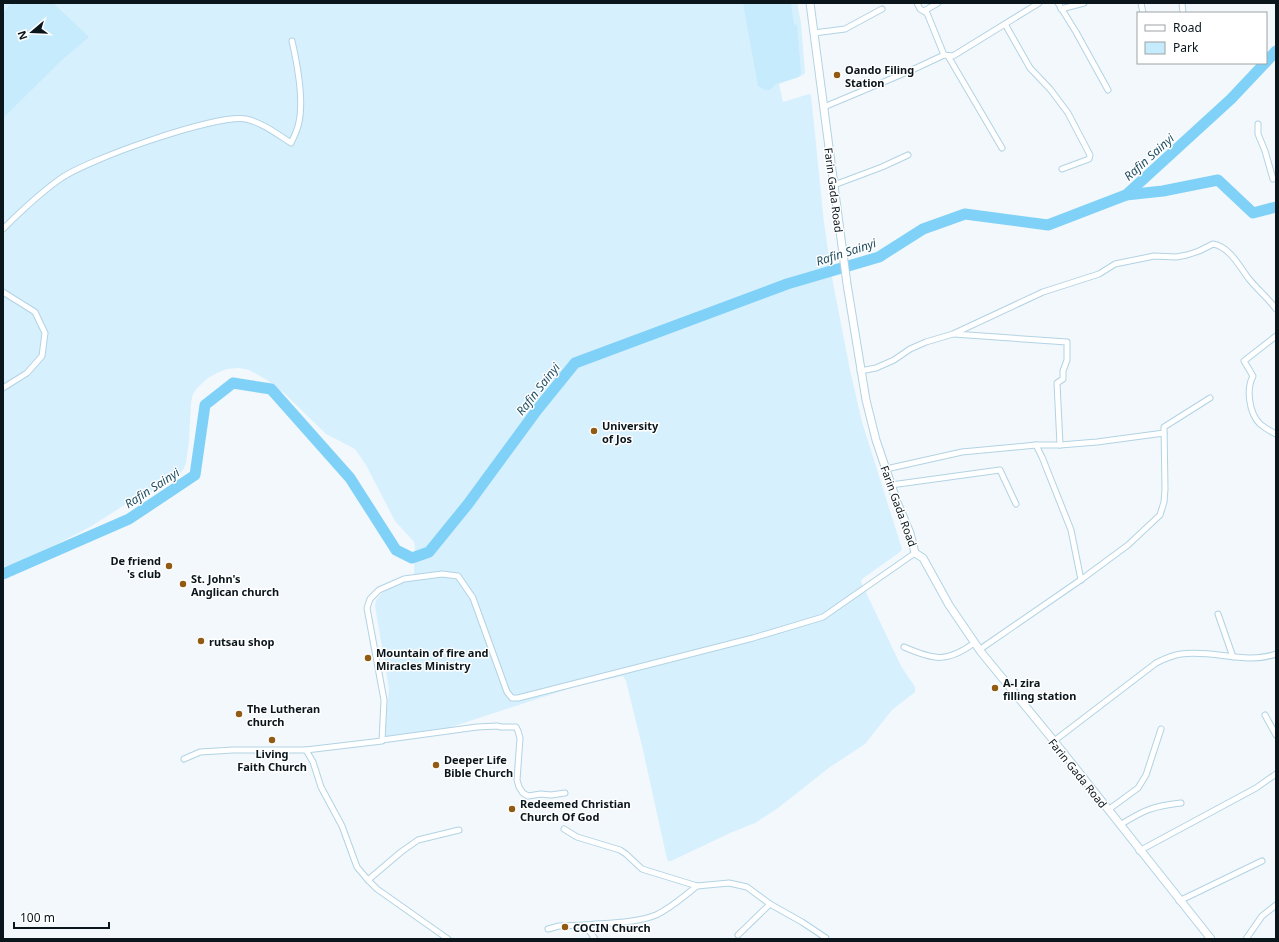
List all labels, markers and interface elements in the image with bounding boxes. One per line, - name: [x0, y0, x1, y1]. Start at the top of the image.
- north arrow: [12, 12, 52, 52]
- legend: [1137, 12, 1267, 64]
- text: Road: [1173, 19, 1202, 36]
- text: N: [14, 29, 31, 42]
- text: Park: [1173, 39, 1199, 56]
- place label: Oando Filing Station: [845, 62, 914, 90]
- marker: Oando Filing Station: [832, 70, 842, 80]
- water label: Rafin Sainyi: [1120, 129, 1179, 184]
- street label: Farin Gada Road: [821, 147, 847, 233]
- water label: Rafin Sainyi: [814, 234, 879, 270]
- water label: Rafin Sainyi: [512, 359, 564, 419]
- place label: University of Jos: [602, 418, 659, 446]
- marker: University of Jos: [589, 426, 599, 436]
- water label: Rafin Sainyi: [121, 463, 184, 512]
- street label: Farin Gada Road: [877, 463, 921, 549]
- place label: De friend 's club: [110, 553, 161, 581]
- marker: De friend 's club: [164, 561, 174, 571]
- place label: St. John's Anglican church: [191, 571, 279, 599]
- marker: St. John's Anglican church: [178, 579, 188, 589]
- place label: rutsau shop: [209, 634, 275, 649]
- marker: rutsau shop: [196, 636, 206, 646]
- place label: Mountain of fire and Miracles Ministry: [376, 645, 489, 673]
- marker: Mountain of fire and Miracles Ministry: [363, 653, 373, 663]
- place label: A-l zira filling station: [1003, 675, 1076, 703]
- marker: A-l zira filling station: [990, 683, 1000, 693]
- place label: The Lutheran church: [247, 701, 320, 729]
- marker: The Lutheran church: [234, 709, 244, 719]
- marker: Living Faith Church: [267, 735, 277, 745]
- street label: Farin Gada Road: [1045, 735, 1111, 811]
- place label: Living Faith Church: [237, 746, 307, 774]
- place label: Deeper Life Bible Church: [444, 752, 513, 780]
- marker: Deeper Life Bible Church: [431, 760, 441, 770]
- place label: Redeemed Christian Church Of God: [520, 796, 631, 824]
- marker: Redeemed Christian Church Of God: [507, 804, 517, 814]
- scale bar: [14, 904, 109, 930]
- text: 100 m: [20, 909, 55, 926]
- place label: COCIN Church: [573, 920, 651, 935]
- marker: COCIN Church: [560, 922, 570, 932]

